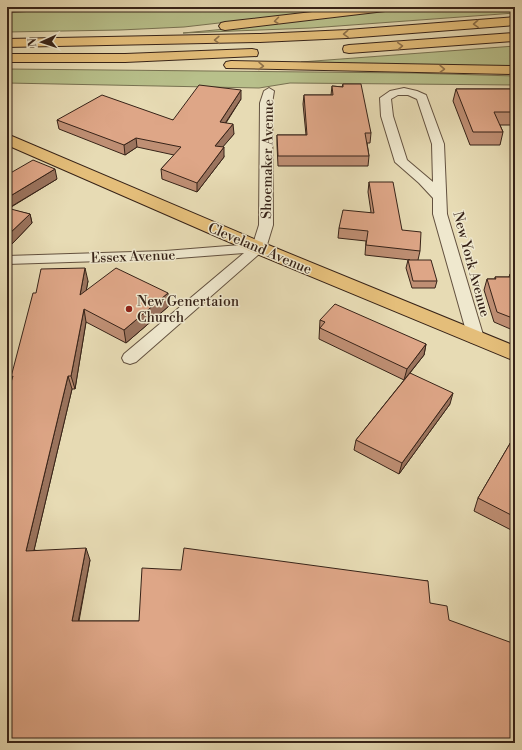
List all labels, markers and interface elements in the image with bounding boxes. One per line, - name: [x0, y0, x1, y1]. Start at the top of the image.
- one-way arrow: [274, 16, 280, 25]
- one-way arrow: [473, 19, 479, 28]
- north arrow: [22, 22, 62, 62]
- one-way arrow: [343, 29, 349, 38]
- one-way arrow: [214, 36, 220, 44]
- text: N: [26, 37, 40, 47]
- one-way arrow: [397, 41, 403, 50]
- one-way arrow: [258, 62, 264, 70]
- one-way arrow: [439, 64, 445, 73]
- street label: Shoemaker Avenue: [258, 99, 278, 219]
- street label: New York Avenue: [448, 210, 494, 319]
- street label: Cleveland Avenue: [205, 219, 314, 279]
- street label: Essex Avenue: [90, 247, 176, 267]
- place label: New Genertaion Church: [137, 293, 240, 327]
- marker: New Genertaion Church: [124, 304, 134, 314]

